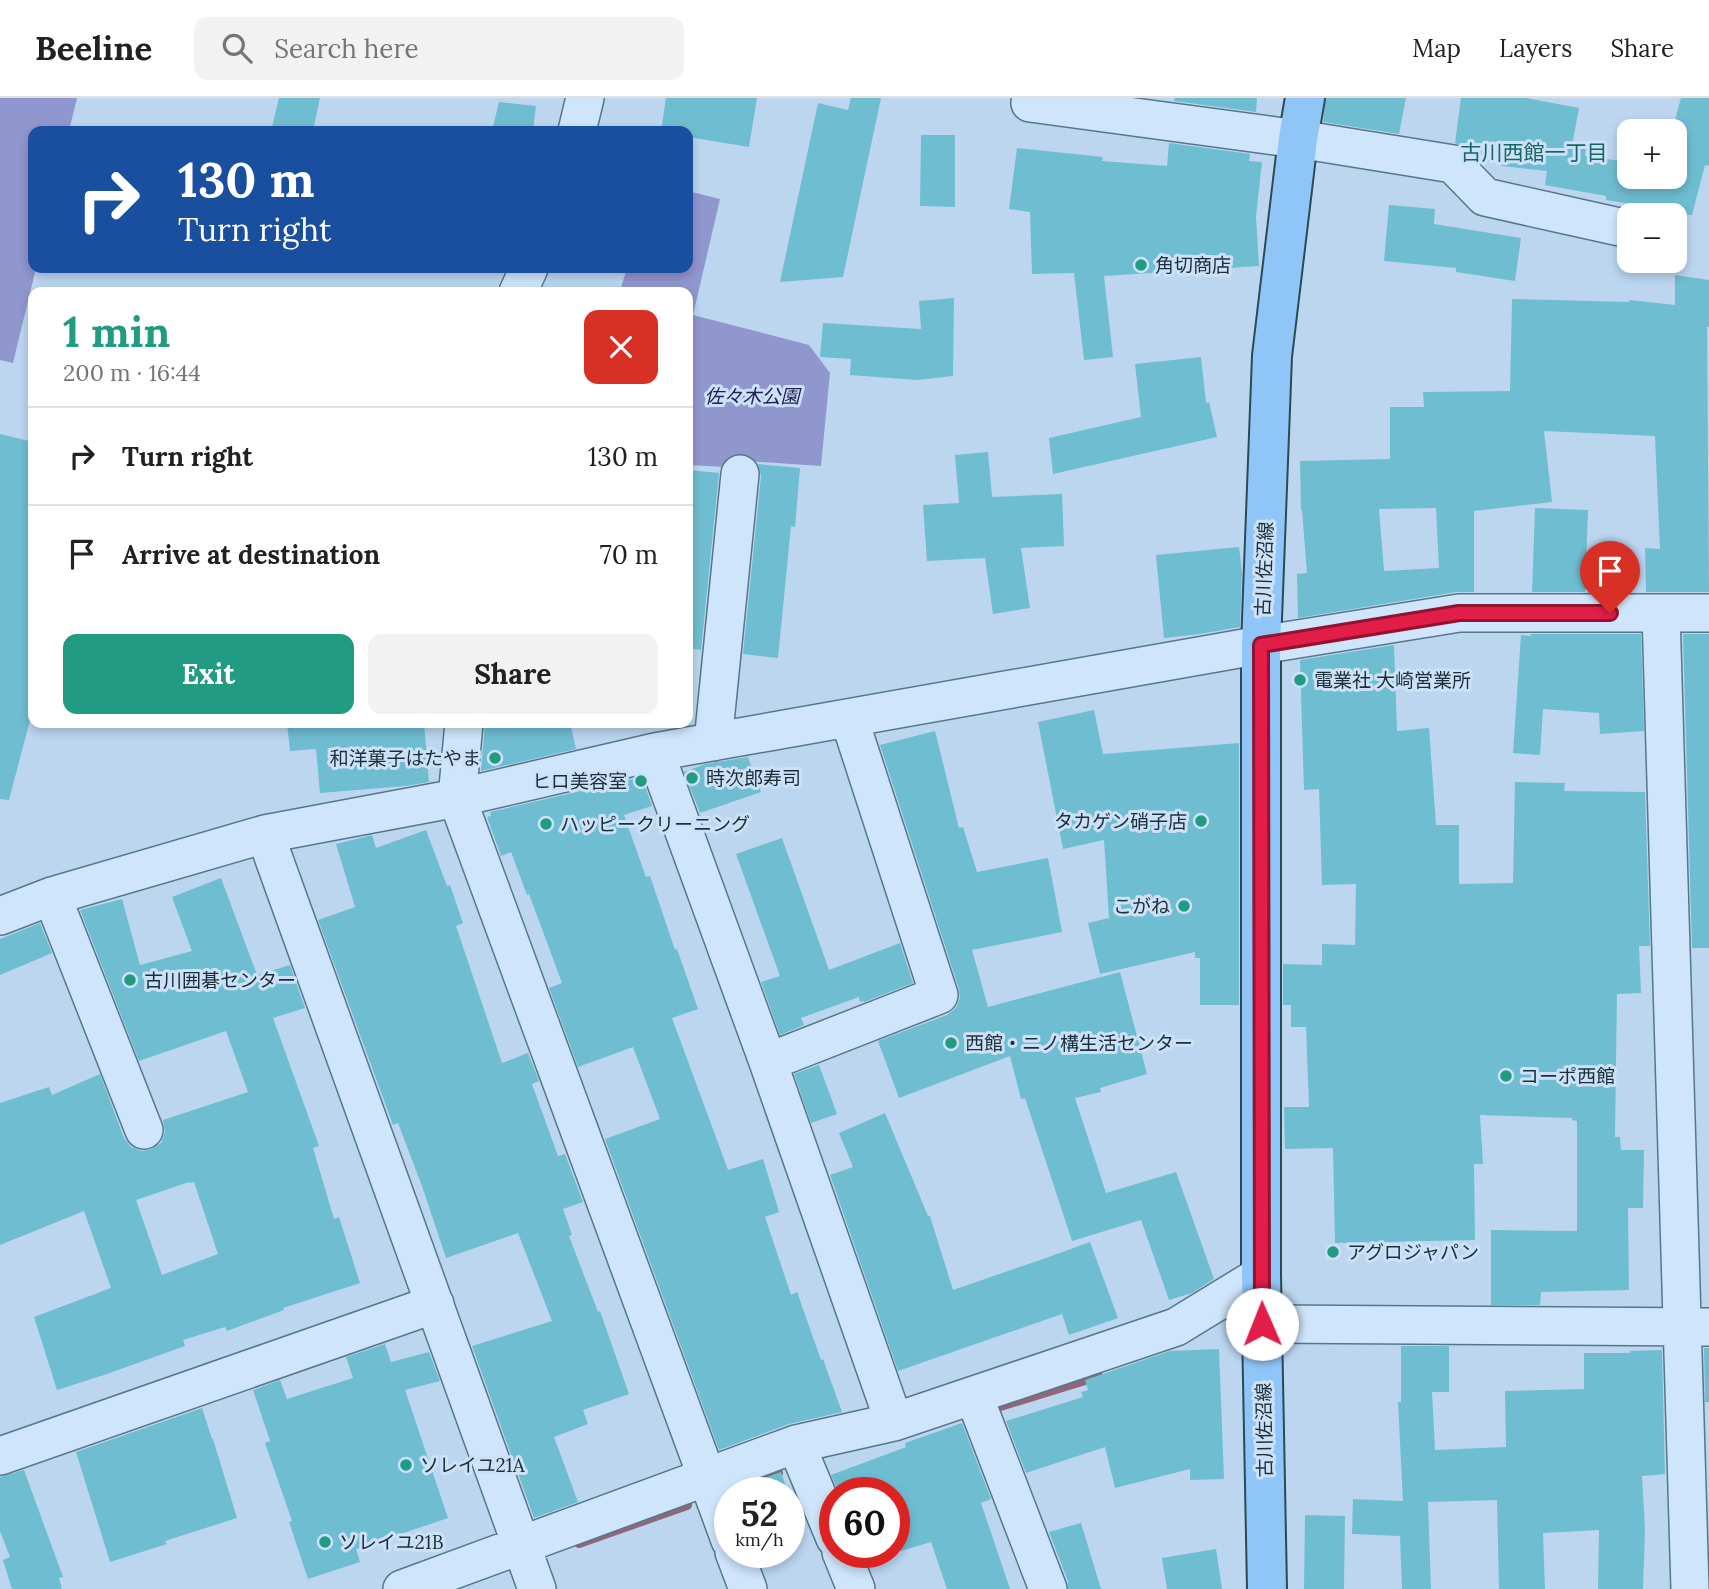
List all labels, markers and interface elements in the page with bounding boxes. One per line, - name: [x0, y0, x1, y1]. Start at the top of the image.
- search box: [194, 17, 684, 80]
- text: Beeline: [35, 27, 152, 69]
- icon: search: [218, 29, 256, 67]
- text: Search here: [274, 32, 419, 65]
- text: Map: [1412, 33, 1461, 64]
- text: Layers: [1499, 33, 1572, 64]
- text: Share: [1610, 33, 1674, 64]
- map controls: [1617, 119, 1687, 273]
- button: +: [1617, 119, 1687, 189]
- district label: 古川西館一丁目: [1461, 139, 1608, 166]
- text: 130 m: [178, 148, 314, 210]
- icon: right: [63, 154, 154, 245]
- button: −: [1617, 203, 1687, 273]
- text: Turn right: [178, 209, 331, 250]
- place label: 角切商店: [1155, 253, 1231, 277]
- marker: 角切商店: [1133, 257, 1149, 273]
- text: 1 min: [63, 305, 170, 359]
- button: close: [584, 310, 658, 384]
- text: 200 m · 16:44: [63, 358, 201, 387]
- park label: 佐々木公園: [704, 384, 802, 408]
- icon: right: [63, 437, 101, 475]
- text: Turn right: [122, 440, 253, 473]
- text: 130 m: [588, 440, 658, 473]
- street label: 古川佐沼線: [1250, 521, 1278, 617]
- icon: arrive: [63, 535, 101, 573]
- text: Arrive at destination: [122, 538, 380, 571]
- text: 70 m: [600, 538, 658, 571]
- pin: [1580, 541, 1640, 613]
- icon: arrive: [1591, 552, 1629, 590]
- button: Exit: [63, 634, 354, 714]
- button: Share: [368, 634, 658, 714]
- place label: 電業社 大崎営業所: [1314, 668, 1471, 692]
- marker: 電業社 大崎営業所: [1292, 672, 1308, 688]
- place label: 和洋菓子はたやま: [329, 746, 481, 770]
- marker: 和洋菓子はたやま: [487, 750, 503, 766]
- place label: 時次郎寿司: [706, 766, 801, 790]
- place label: ヒロ美容室: [532, 769, 627, 793]
- marker: 時次郎寿司: [684, 770, 700, 786]
- marker: ヒロ美容室: [633, 773, 649, 789]
- place label: タカゲン硝子店: [1054, 809, 1187, 833]
- place label: ハッピークリーニング: [560, 812, 750, 836]
- marker: タカゲン硝子店: [1193, 813, 1209, 829]
- marker: ハッピークリーニング: [538, 816, 554, 832]
- place label: こがね: [1113, 894, 1170, 918]
- marker: こがね: [1176, 898, 1192, 914]
- place label: 古川囲碁センター: [144, 968, 296, 992]
- marker: 古川囲碁センター: [122, 972, 138, 988]
- place label: 西館・ニノ構生活センター: [965, 1031, 1193, 1055]
- marker: 西館・ニノ構生活センター: [943, 1035, 959, 1051]
- place label: コーポ西館: [1520, 1064, 1615, 1088]
- marker: コーポ西館: [1498, 1068, 1514, 1084]
- place label: アグロジャパン: [1347, 1240, 1479, 1264]
- marker: アグロジャパン: [1325, 1244, 1341, 1260]
- position arrow: [1225, 1287, 1299, 1361]
- street label: 古川佐沼線: [1251, 1382, 1277, 1478]
- place label: ソレイユ21A: [420, 1453, 526, 1477]
- marker: ソレイユ21A: [398, 1457, 414, 1473]
- speed limit sign: 60: [819, 1477, 910, 1568]
- text: 52: [741, 1491, 778, 1536]
- text: km/h: [735, 1528, 784, 1551]
- place label: ソレイユ21B: [339, 1530, 444, 1554]
- marker: ソレイユ21B: [317, 1534, 333, 1550]

